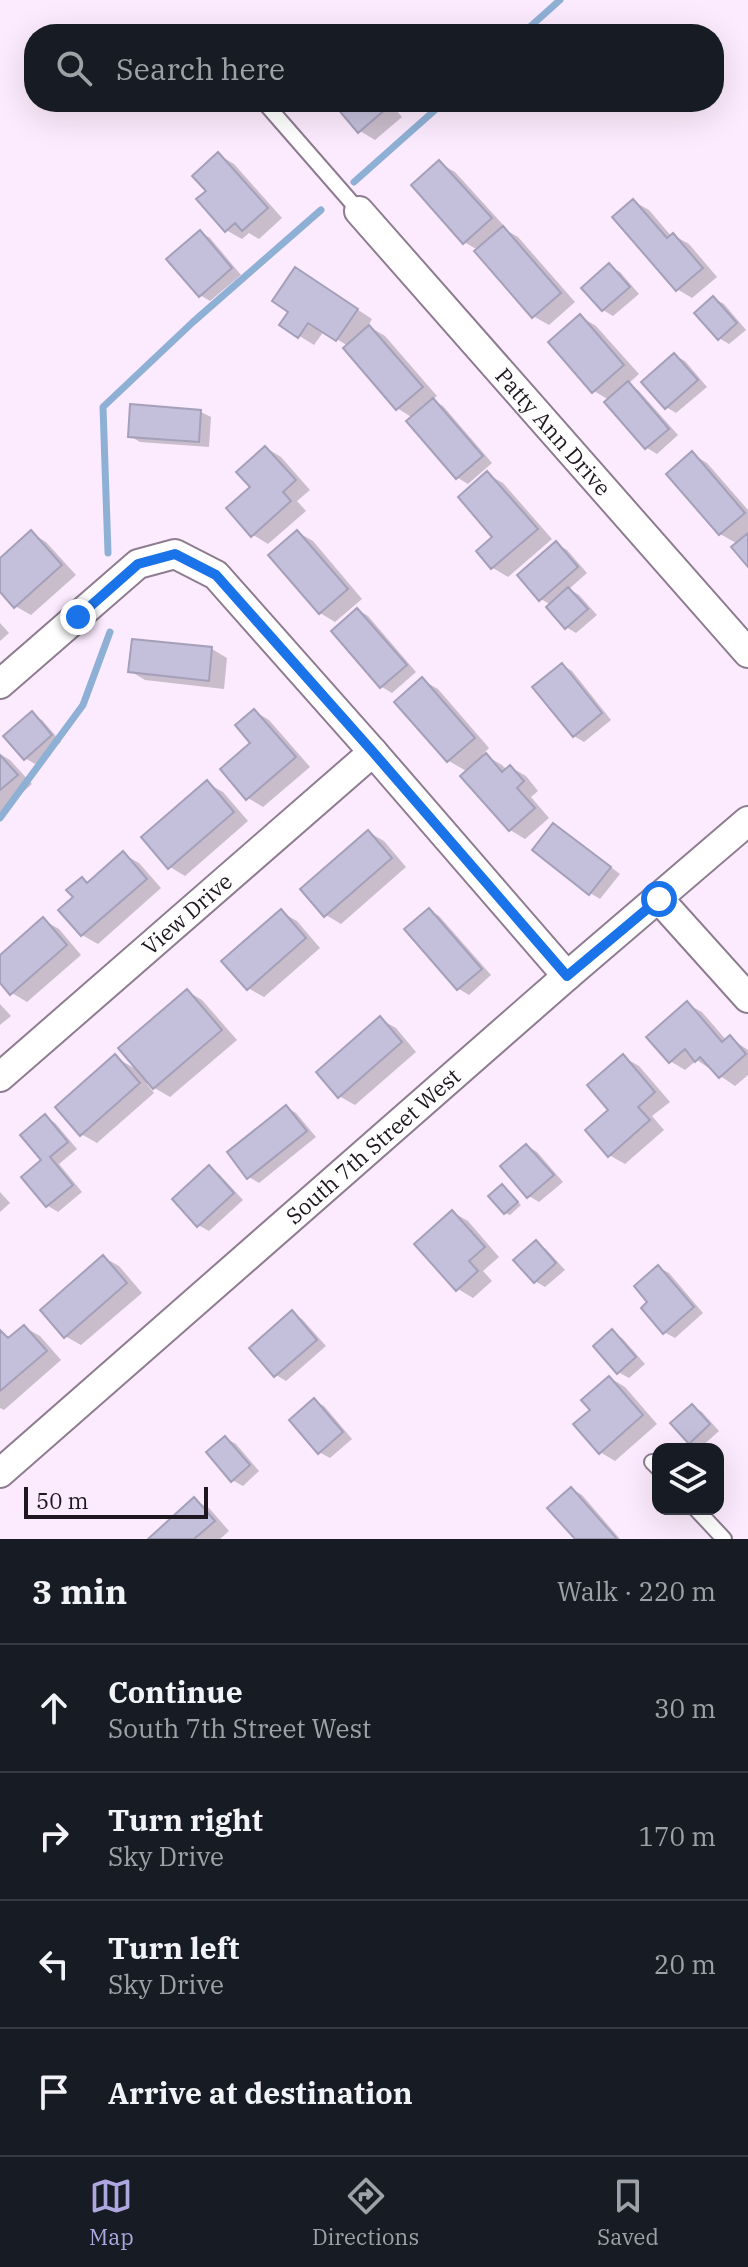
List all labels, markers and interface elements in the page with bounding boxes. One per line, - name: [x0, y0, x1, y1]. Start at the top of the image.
- search box: [24, 24, 724, 112]
- icon: search: [52, 46, 96, 90]
- text: Search here: [116, 49, 285, 88]
- street label: Patty Ann Drive: [489, 361, 618, 501]
- route end: [60, 599, 96, 635]
- street label: View Drive: [135, 866, 238, 961]
- route start: [641, 881, 677, 917]
- street label: South 7th Street West: [279, 1061, 466, 1230]
- map controls: [652, 1443, 724, 1515]
- button: layers: [652, 1443, 724, 1515]
- scale bar: [24, 1483, 208, 1519]
- text: 50 m: [36, 1486, 88, 1515]
- text: 3 min: [32, 1569, 127, 1613]
- text: Walk · 220 m: [557, 1574, 716, 1608]
- text: Continue: [108, 1672, 243, 1711]
- icon: ahead: [32, 1686, 76, 1730]
- text: 30 m: [654, 1691, 716, 1725]
- text: South 7th Street West: [108, 1711, 371, 1745]
- text: Turn right: [108, 1800, 263, 1839]
- icon: right: [32, 1814, 76, 1858]
- text: 170 m: [638, 1819, 716, 1853]
- text: Sky Drive: [108, 1839, 224, 1873]
- text: Turn left: [108, 1928, 240, 1967]
- icon: left: [32, 1942, 76, 1986]
- text: 20 m: [654, 1947, 716, 1981]
- text: Sky Drive: [108, 1967, 224, 2001]
- icon: arrive: [32, 2070, 76, 2114]
- text: Arrive at destination: [108, 2073, 413, 2112]
- tab: Map: [89, 2174, 134, 2251]
- tab: Directions: [312, 2174, 419, 2251]
- tab: Saved: [597, 2174, 659, 2251]

